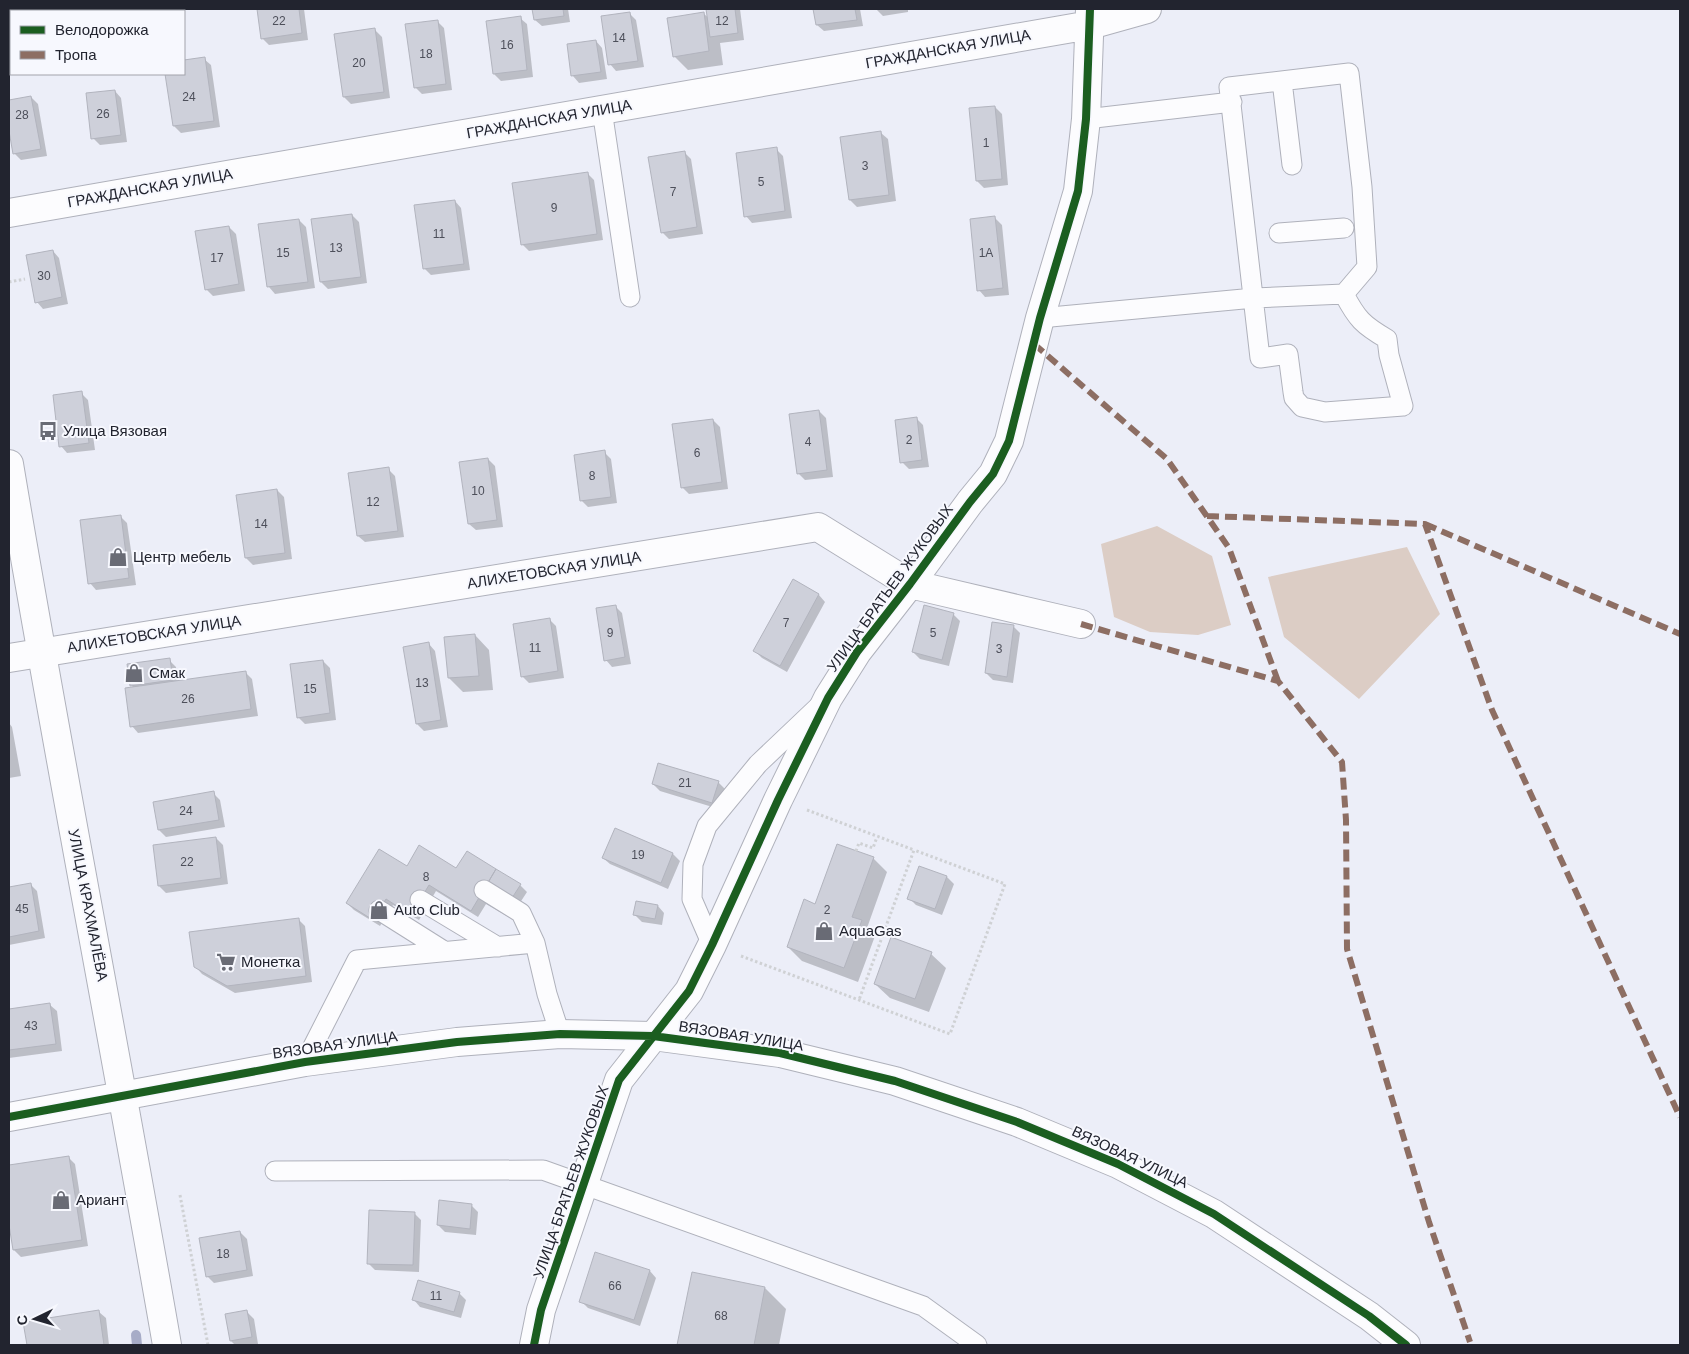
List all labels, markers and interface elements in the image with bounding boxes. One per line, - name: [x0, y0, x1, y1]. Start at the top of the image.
- legend: [10, 10, 185, 75]
- house number: 22: [272, 14, 286, 28]
- house number: 12: [715, 14, 729, 28]
- text: Велодорожка: [55, 21, 149, 38]
- street label: ГРАЖДАНСКАЯ УЛИЦА: [864, 26, 1032, 71]
- house number: 14: [612, 31, 626, 45]
- house number: 16: [500, 38, 514, 52]
- text: Тропа: [55, 46, 97, 63]
- house number: 18: [419, 47, 433, 61]
- house number: 20: [352, 56, 366, 70]
- house number: 24: [182, 90, 196, 104]
- street label: ГРАЖДАНСКАЯ УЛИЦА: [465, 96, 633, 141]
- house number: 26: [96, 107, 110, 121]
- house number: 28: [15, 108, 29, 122]
- house number: 1: [983, 136, 990, 150]
- house number: 3: [862, 159, 869, 173]
- street label: ГРАЖДАНСКАЯ УЛИЦА: [66, 165, 234, 210]
- house number: 5: [758, 175, 765, 189]
- house number: 7: [670, 185, 677, 199]
- house number: 9: [551, 201, 558, 215]
- house number: 11: [433, 227, 446, 241]
- house number: 13: [329, 241, 343, 255]
- house number: 15: [276, 246, 290, 260]
- house number: 1А: [979, 246, 993, 260]
- house number: 17: [210, 251, 224, 265]
- house number: 30: [37, 269, 51, 283]
- bus stop icon: Улица Вязовая: [37, 420, 59, 442]
- place label: Улица Вязовая: [63, 422, 167, 439]
- house number: 2: [906, 433, 913, 447]
- house number: 4: [805, 435, 812, 449]
- house number: 6: [694, 446, 701, 460]
- house number: 8: [589, 469, 596, 483]
- house number: 10: [471, 484, 485, 498]
- house number: 12: [366, 495, 380, 509]
- street label: УЛИЦА БРАТЬЕВ ЖУКОВЫХ: [823, 501, 956, 675]
- house number: 14: [254, 517, 268, 531]
- shop icon: Центр мебель: [107, 546, 129, 568]
- street label: АЛИХЕТОВСКАЯ УЛИЦА: [466, 547, 642, 592]
- place label: Центр мебель: [133, 548, 232, 565]
- street label: АЛИХЕТОВСКАЯ УЛИЦА: [66, 611, 242, 656]
- house number: 7: [783, 616, 790, 630]
- house number: 9: [607, 626, 614, 640]
- house number: 5: [930, 626, 937, 640]
- house number: 11: [529, 641, 542, 655]
- house number: 3: [996, 642, 1003, 656]
- shop icon: Смак: [123, 662, 145, 684]
- place label: Смак: [149, 664, 185, 681]
- house number: 13: [415, 676, 429, 690]
- house number: 15: [303, 682, 317, 696]
- house number: 26: [181, 692, 195, 706]
- house number: 21: [678, 776, 692, 790]
- house number: 24: [179, 804, 193, 818]
- street label: УЛИЦА КРАХМАЛЁВА: [65, 827, 112, 983]
- house number: 19: [631, 848, 645, 862]
- house number: 22: [180, 855, 194, 869]
- house number: 8: [423, 870, 430, 884]
- shop icon: Auto Club: [368, 899, 390, 921]
- place label: Auto Club: [394, 901, 460, 918]
- house number: 45: [15, 902, 29, 916]
- house number: 2: [824, 903, 831, 917]
- shop icon: AquaGas: [813, 920, 835, 942]
- place label: AquaGas: [839, 922, 902, 939]
- supermarket icon: Монетка: [215, 951, 237, 973]
- place label: Монетка: [241, 953, 301, 970]
- street label: ВЯЗОВАЯ УЛИЦА: [677, 1017, 805, 1054]
- house number: 43: [24, 1019, 38, 1033]
- street label: ВЯЗОВАЯ УЛИЦА: [271, 1027, 399, 1062]
- street label: УЛИЦА БРАТЬЕВ ЖУКОВЫХ: [529, 1083, 612, 1281]
- street label: ВЯЗОВАЯ УЛИЦА: [1069, 1122, 1191, 1191]
- shop icon: Ариант: [50, 1189, 72, 1211]
- place label: Ариант: [76, 1191, 126, 1208]
- house number: 18: [216, 1247, 230, 1261]
- house number: 66: [608, 1279, 622, 1293]
- house number: 11: [430, 1289, 443, 1303]
- north arrow: [10, 1294, 60, 1344]
- house number: 68: [714, 1309, 728, 1323]
- text: С: [14, 1314, 30, 1326]

